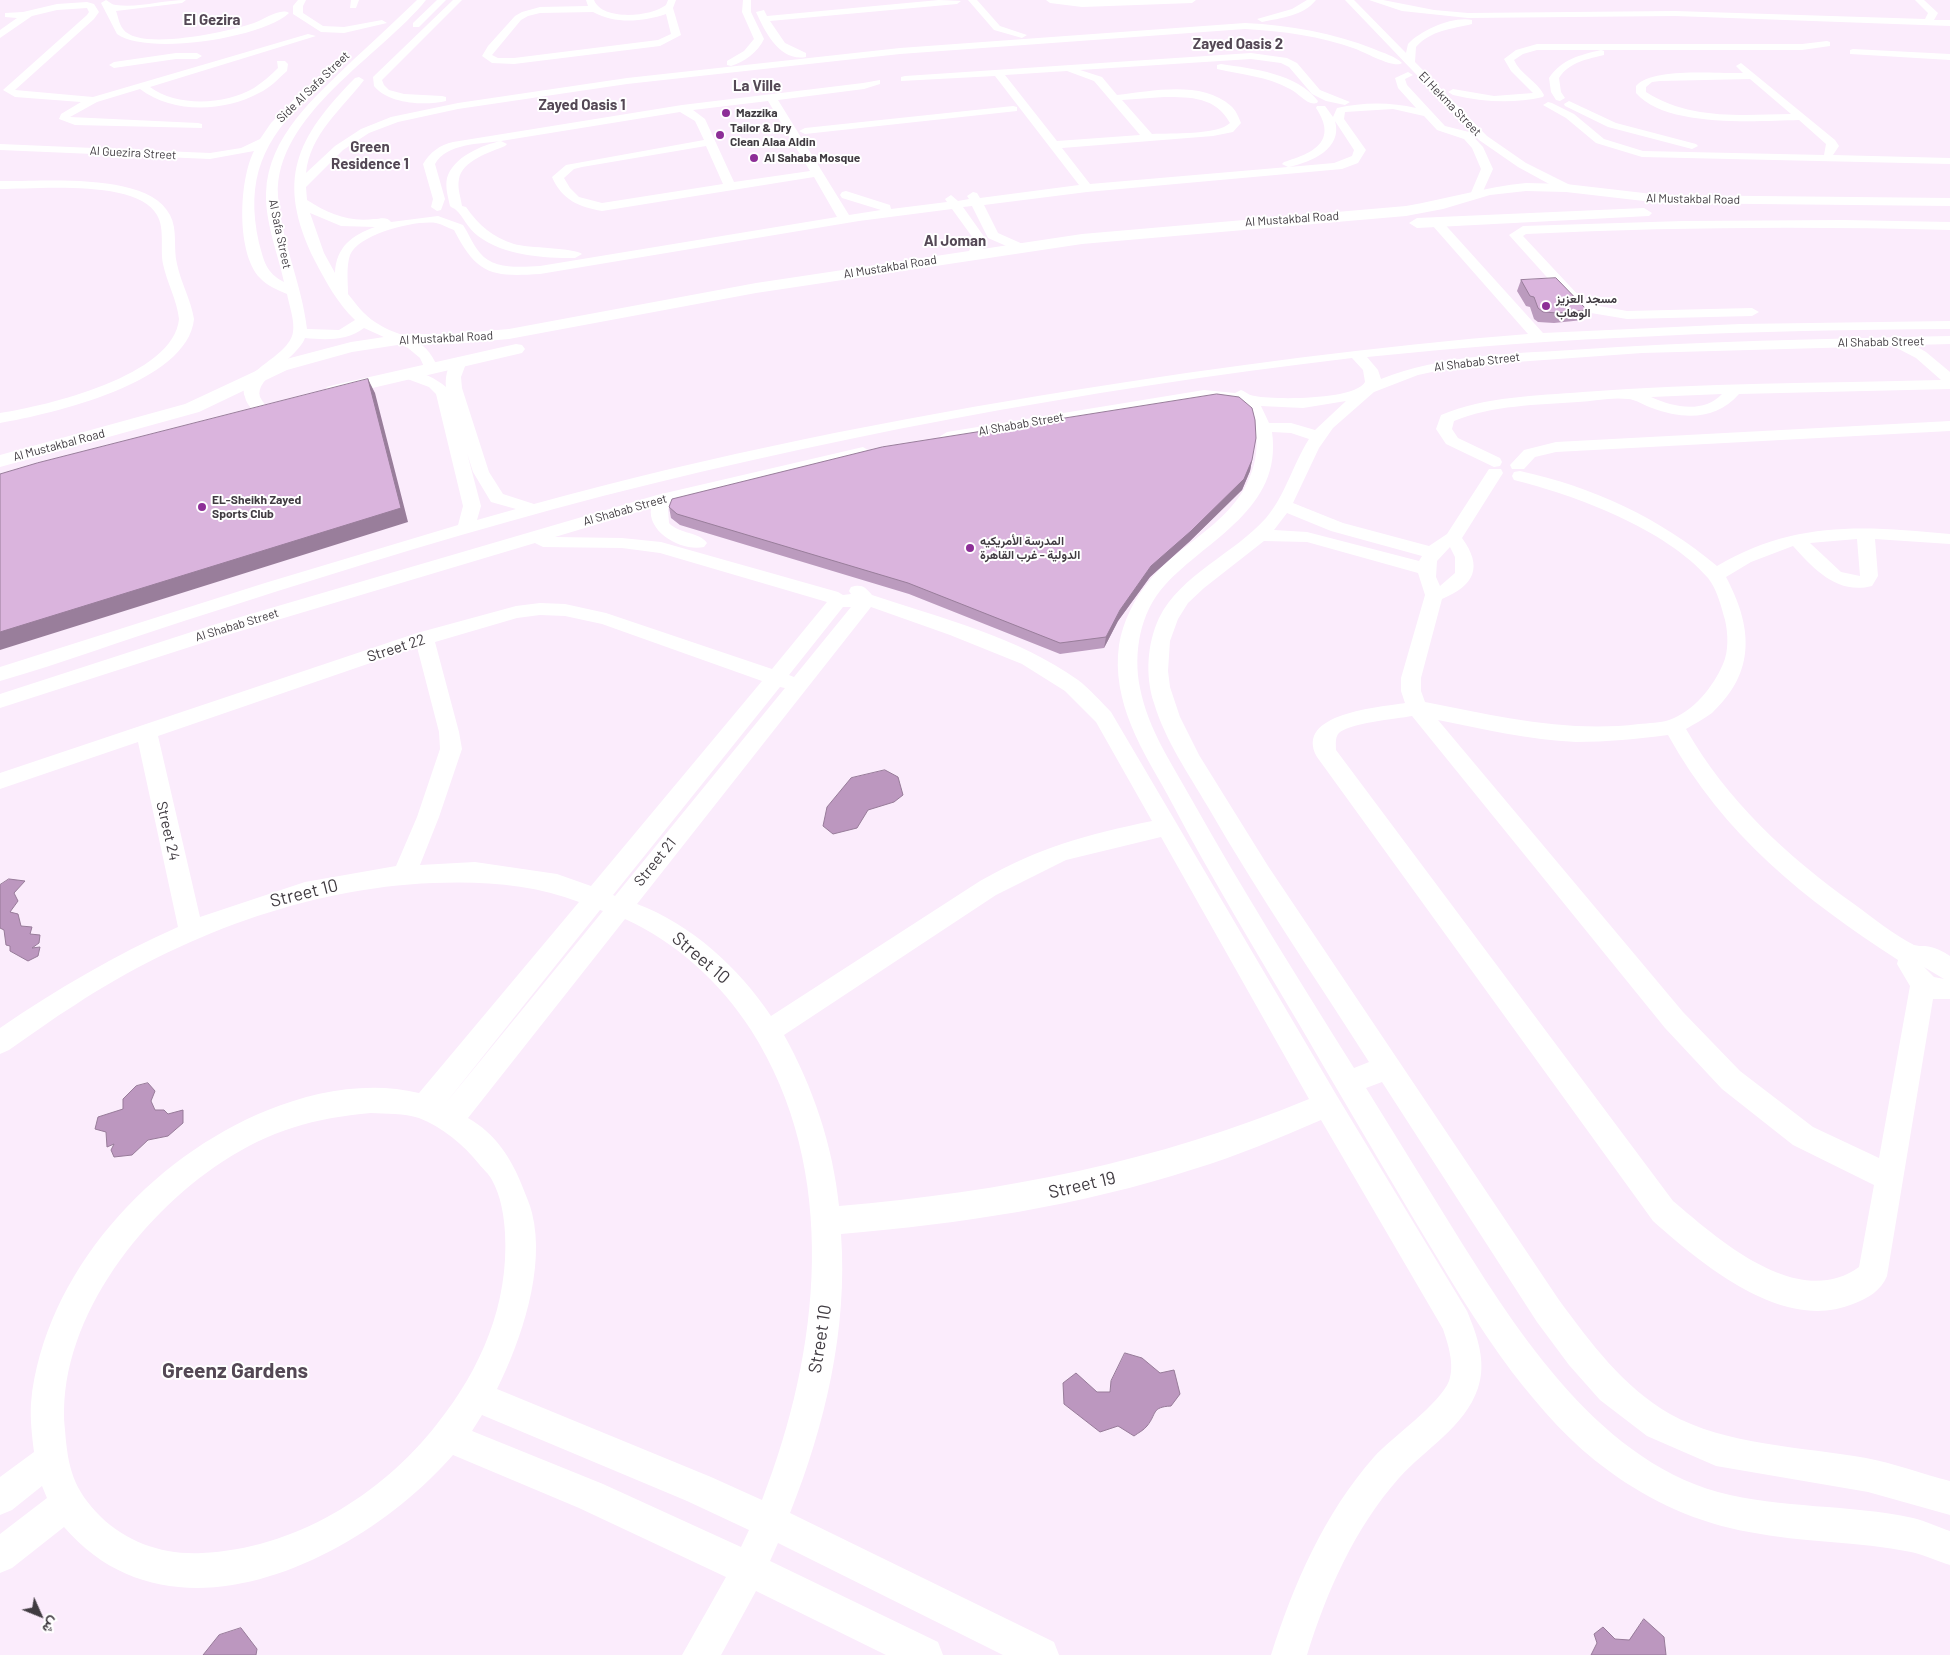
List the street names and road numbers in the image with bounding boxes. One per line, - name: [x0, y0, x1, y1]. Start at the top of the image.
- street label: Side Al Safa Street: [273, 48, 353, 126]
- street label: El Hekma Street: [1416, 69, 1484, 139]
- street label: Al Guezira Street: [89, 144, 177, 162]
- street label: Al Mustakbal Road: [1646, 191, 1740, 207]
- street label: Al Safa Street: [266, 198, 294, 270]
- street label: Al Mustakbal Road: [1245, 209, 1339, 229]
- street label: Al Mustakbal Road: [842, 253, 938, 281]
- street label: Al Mustakbal Road: [399, 328, 493, 348]
- street label: Al Shabab Street: [1838, 334, 1924, 350]
- street label: Al Shabab Street: [1433, 350, 1521, 374]
- street label: Al Shabab Street: [977, 409, 1065, 439]
- street label: Al Mustakbal Road: [12, 426, 106, 464]
- street label: Al Shabab Street: [581, 491, 669, 529]
- street label: Al Shabab Street: [194, 605, 280, 645]
- street label: Street 22: [365, 630, 427, 666]
- street label: Street 24: [152, 800, 184, 862]
- street label: Street 21: [630, 834, 680, 890]
- street label: Street 10: [268, 874, 340, 912]
- street label: Street 10: [668, 927, 734, 989]
- street label: Street 19: [1046, 1167, 1118, 1203]
- street label: Street 10: [804, 1303, 836, 1375]

